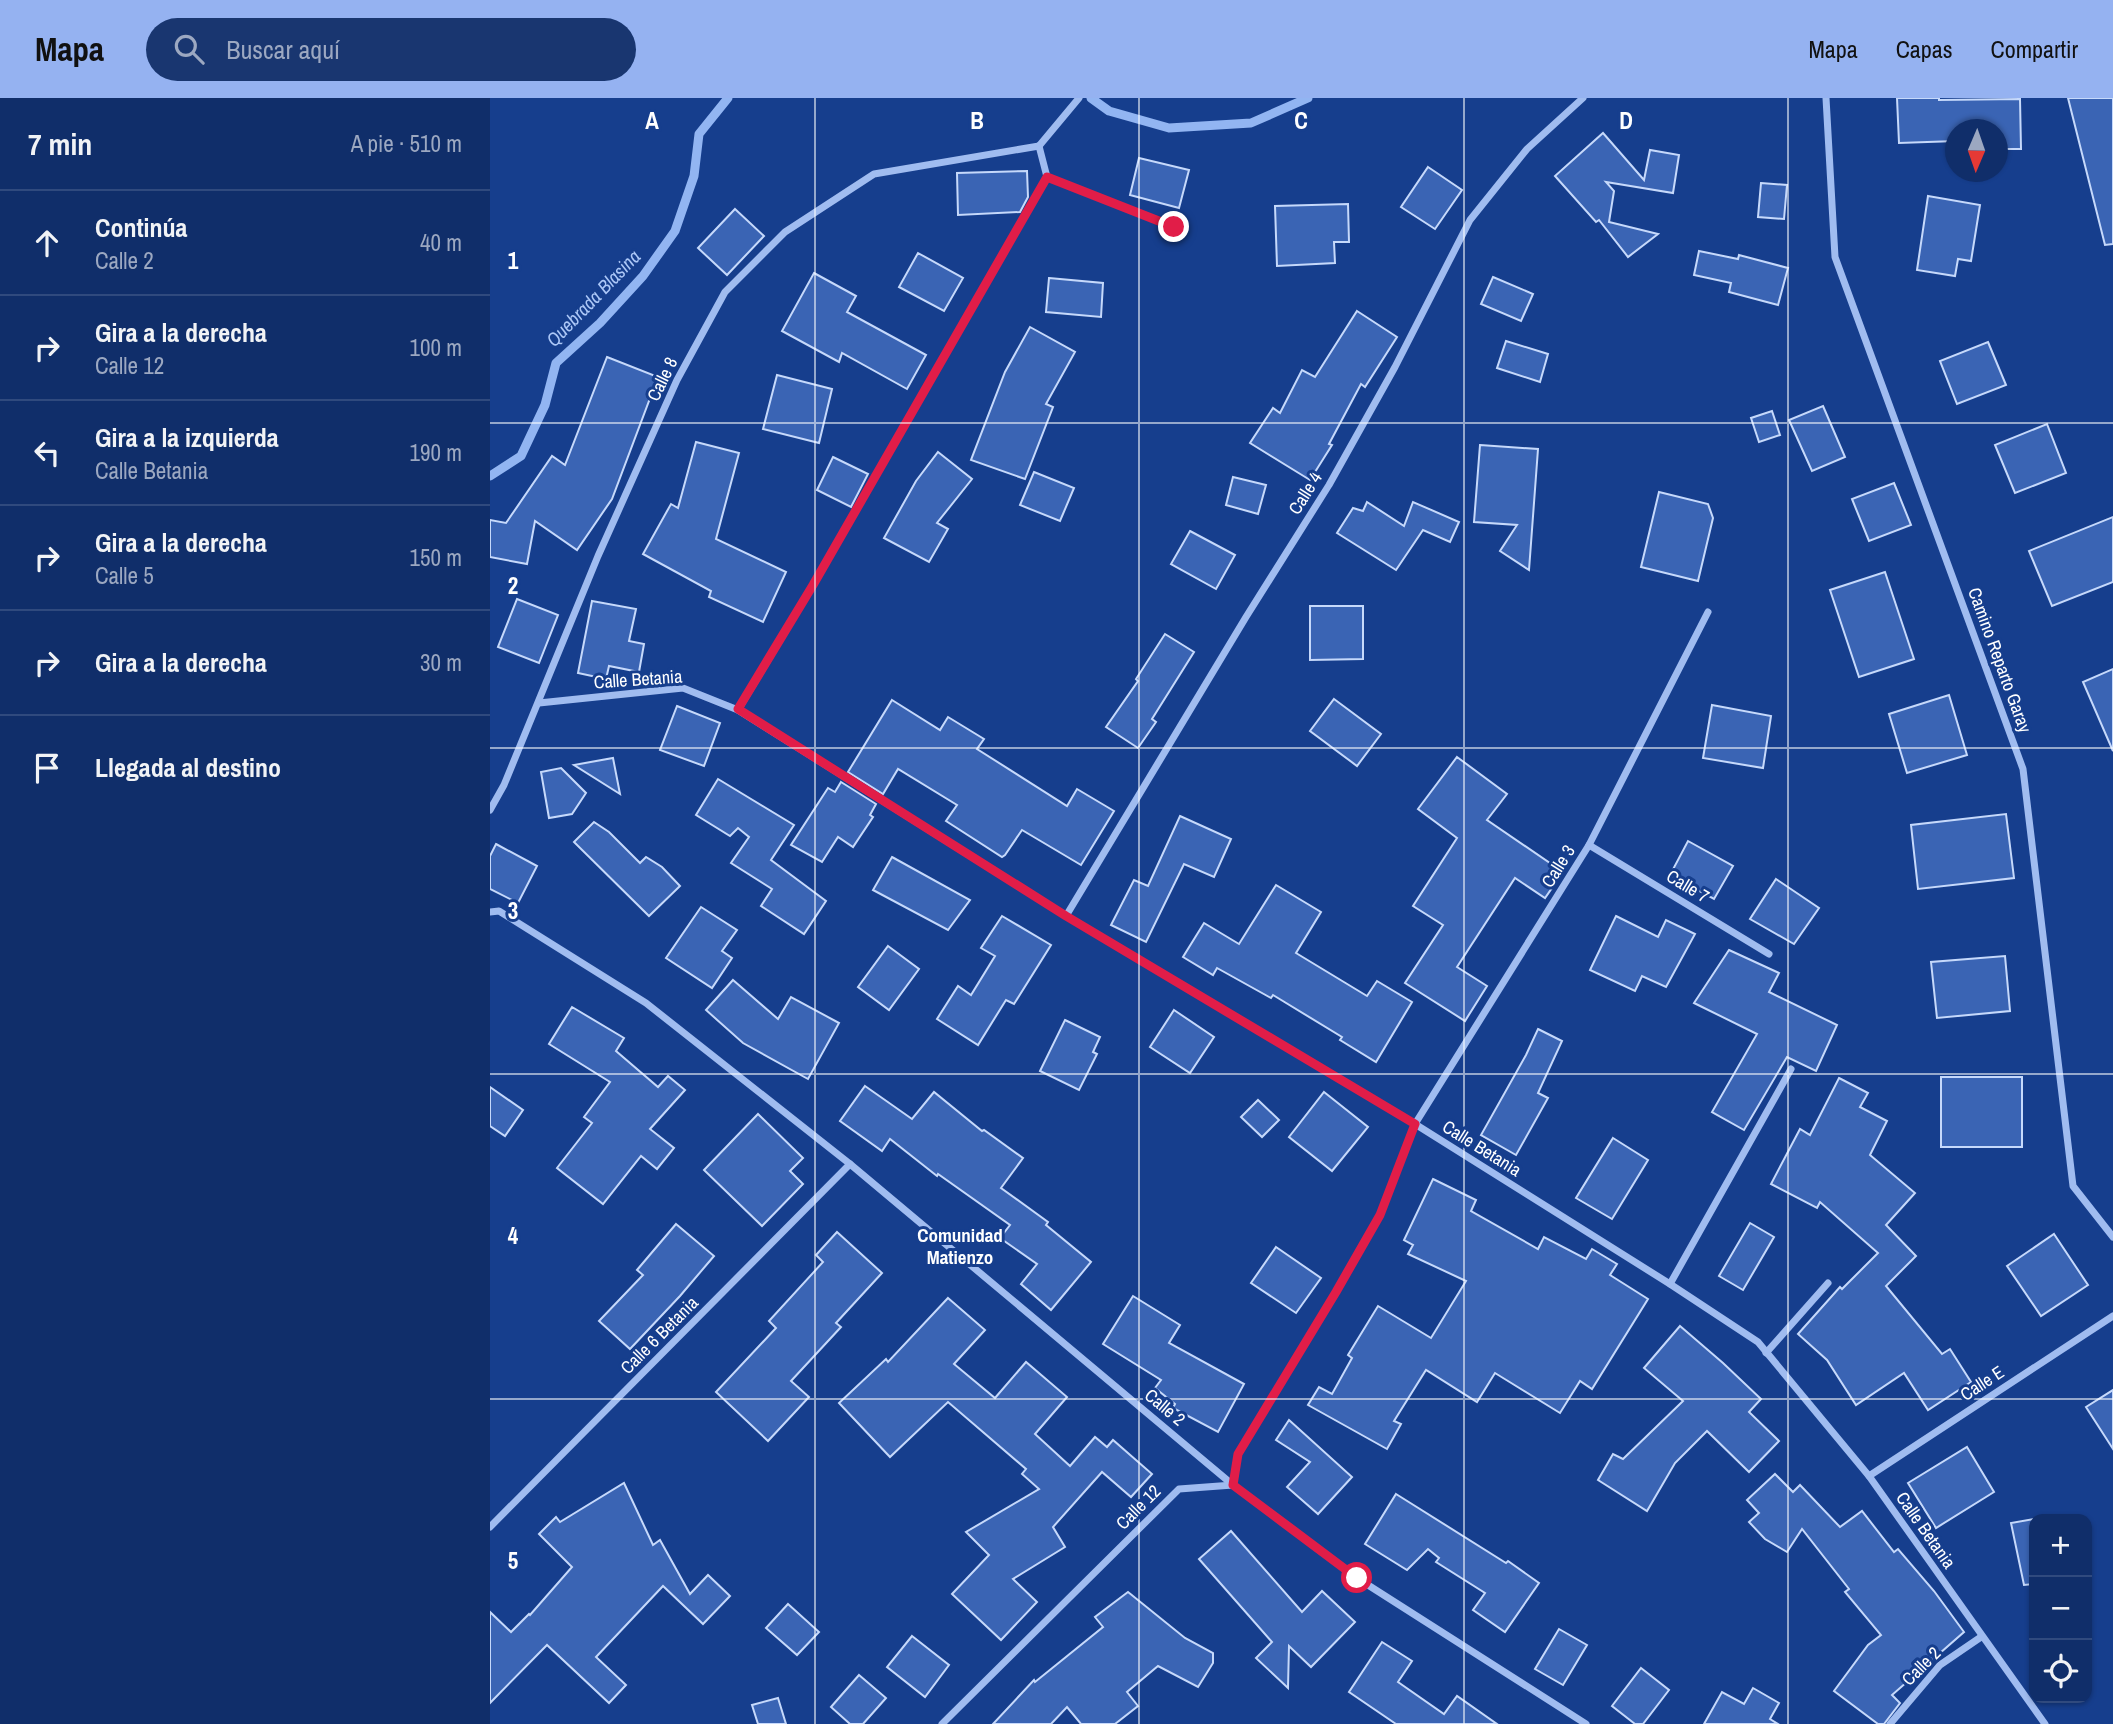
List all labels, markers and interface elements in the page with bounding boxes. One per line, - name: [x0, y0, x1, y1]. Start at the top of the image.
- search box: [146, 18, 636, 81]
- text: Mapa: [35, 27, 104, 71]
- icon: search: [170, 30, 208, 68]
- text: Buscar aquí: [226, 32, 340, 67]
- text: Mapa: [1808, 33, 1858, 65]
- text: Capas: [1896, 33, 1953, 65]
- text: Compartir: [1991, 33, 2078, 65]
- text: A: [645, 105, 659, 136]
- text: B: [970, 105, 984, 136]
- text: C: [1294, 105, 1308, 136]
- text: D: [1619, 105, 1633, 136]
- north arrow: [1945, 119, 2008, 182]
- text: 7 min: [28, 124, 92, 164]
- text: A pie · 510 m: [351, 128, 462, 159]
- text: Continúa: [95, 210, 187, 245]
- route end: [1158, 211, 1189, 242]
- icon: ahead: [28, 224, 66, 262]
- text: 40 m: [420, 227, 462, 258]
- water label: Quebrada Blasina: [540, 244, 646, 352]
- text: Calle 2: [95, 245, 154, 276]
- text: 1: [508, 245, 519, 276]
- text: Gira a la derecha: [95, 315, 267, 350]
- icon: right: [28, 329, 66, 367]
- text: 100 m: [410, 332, 462, 363]
- text: Calle 12: [95, 350, 164, 381]
- street label: Calle 8: [641, 353, 683, 405]
- text: Gira a la izquierda: [95, 420, 279, 455]
- icon: left: [28, 434, 66, 472]
- text: 190 m: [410, 437, 462, 468]
- text: Calle Betania: [95, 455, 208, 486]
- street label: Calle 4: [1282, 467, 1328, 519]
- text: Gira a la derecha: [95, 525, 267, 560]
- icon: right: [28, 539, 66, 577]
- text: 150 m: [410, 542, 462, 573]
- text: Calle 5: [95, 560, 154, 591]
- text: 2: [508, 570, 518, 601]
- street label: Camino Reparto Garay: [1962, 584, 2038, 737]
- icon: right: [28, 644, 66, 682]
- text: Gira a la derecha: [95, 645, 267, 680]
- text: 30 m: [420, 647, 462, 678]
- street label: Calle Betania: [593, 663, 683, 695]
- icon: arrive: [28, 749, 66, 787]
- text: Llegada al destino: [95, 750, 281, 785]
- street label: Calle 3: [1535, 840, 1581, 892]
- street label: Calle 7: [1662, 863, 1714, 909]
- text: 3: [508, 895, 518, 926]
- street label: Calle Betania: [1438, 1114, 1526, 1182]
- text: 4: [508, 1220, 519, 1251]
- district label: Comunidad Matienzo: [917, 1222, 1003, 1270]
- street label: Calle 6 Betania: [614, 1290, 704, 1380]
- street label: Calle E: [1955, 1360, 2009, 1406]
- street label: Calle 2: [1139, 1383, 1191, 1431]
- street label: Calle 12: [1110, 1479, 1166, 1535]
- street label: Calle Betania: [1890, 1487, 1962, 1573]
- map controls: [2029, 1514, 2092, 1703]
- button: +: [2029, 1514, 2092, 1577]
- text: 5: [508, 1545, 518, 1576]
- route start: [1341, 1562, 1372, 1593]
- button: −: [2029, 1577, 2092, 1640]
- button: locate: [2029, 1640, 2092, 1703]
- street label: Calle 2: [1896, 1641, 1946, 1691]

